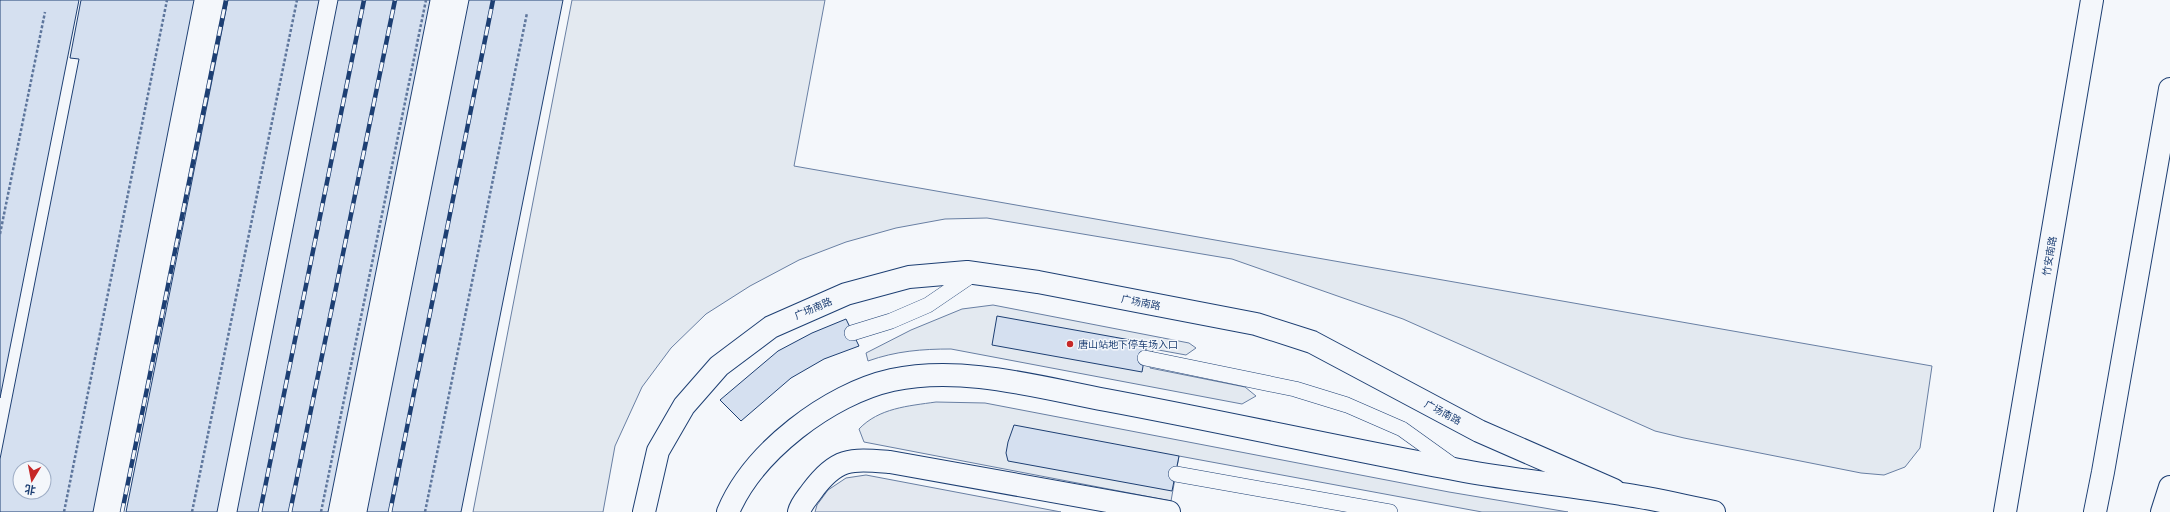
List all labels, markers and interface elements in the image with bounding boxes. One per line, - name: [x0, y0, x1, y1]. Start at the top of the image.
- street label: 竹安南路: [2041, 235, 2058, 277]
- street label: 广场南路: [1120, 293, 1162, 312]
- street label: 广场南路: [793, 296, 834, 321]
- marker: 唐山站地下停车场入口: [1065, 339, 1075, 349]
- place label: 唐山站地下停车场入口: [1078, 339, 1178, 350]
- street label: 广场南路: [1423, 398, 1463, 427]
- north arrow: [12, 460, 52, 500]
- text: 北: [24, 483, 37, 497]

